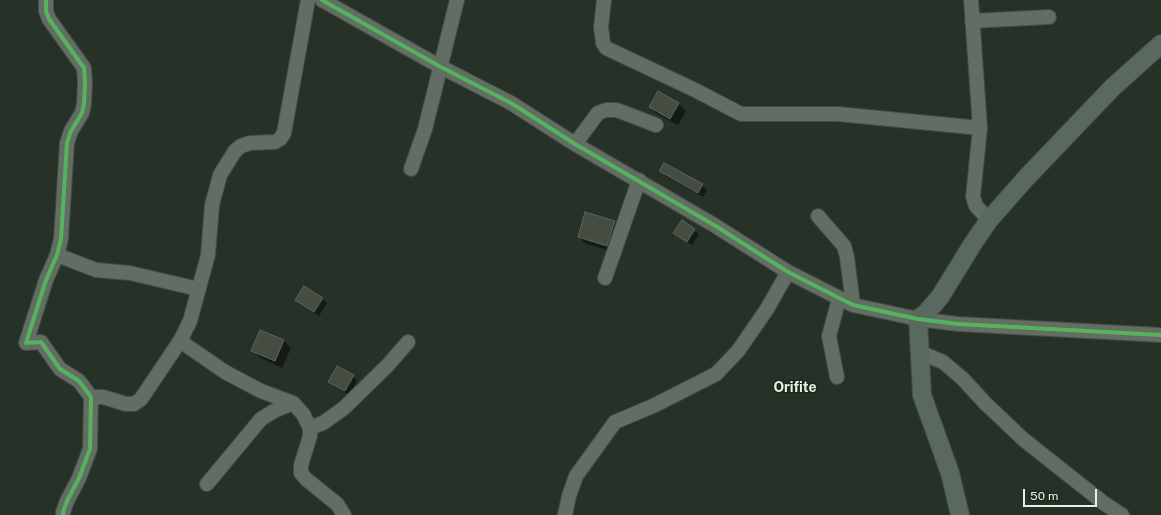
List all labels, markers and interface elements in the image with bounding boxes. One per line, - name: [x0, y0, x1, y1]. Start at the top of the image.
- district label: Orifite: [774, 380, 816, 396]
- scale bar: [1025, 481, 1099, 507]
- text: 50 m: [1030, 489, 1058, 503]

